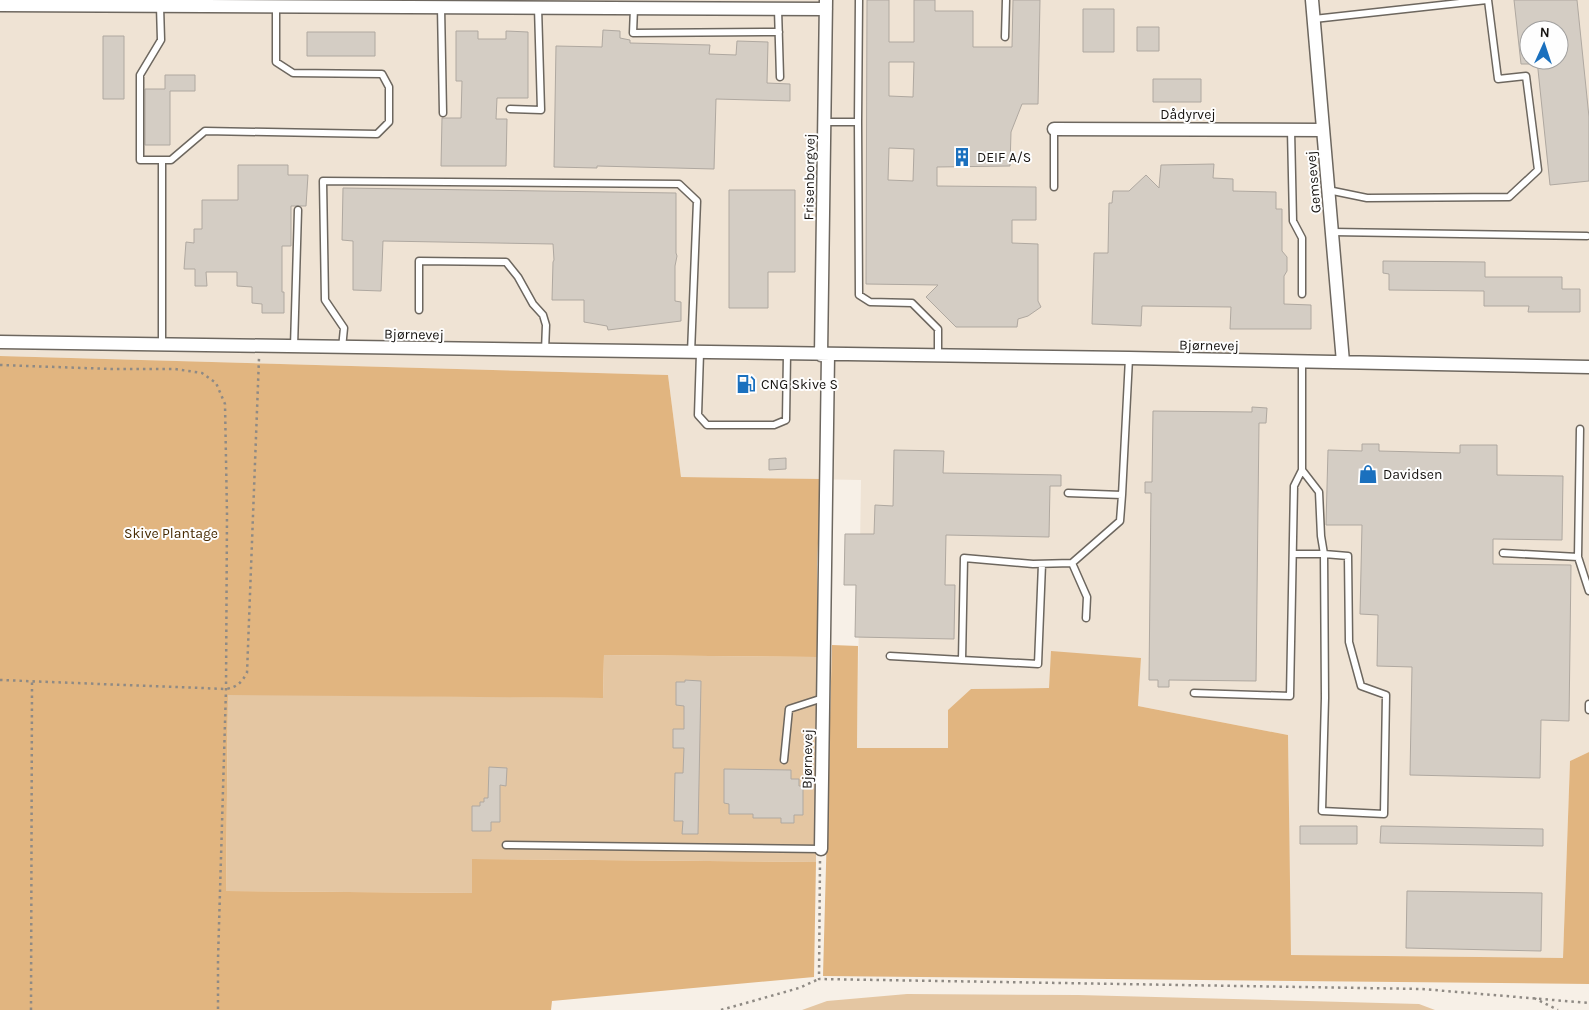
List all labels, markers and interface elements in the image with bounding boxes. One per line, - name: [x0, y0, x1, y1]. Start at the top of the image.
- north arrow: [1519, 20, 1569, 70]
- text: N: [1539, 24, 1550, 41]
- street label: Dådyrvej: [1160, 106, 1216, 123]
- street label: Frisenborgvej: [800, 133, 819, 221]
- building icon: DEIF A/S: [951, 146, 973, 168]
- place label: DEIF A/S: [977, 149, 1031, 166]
- street label: Gemsevej: [1302, 150, 1325, 214]
- street label: Bjørnevej: [384, 325, 444, 344]
- street label: Bjørnevej: [1179, 336, 1239, 355]
- fuel station icon: CNG Skive S: [735, 373, 757, 395]
- place label: CNG Skive S: [761, 376, 838, 393]
- shop icon: Davidsen: [1357, 463, 1379, 485]
- place label: Davidsen: [1383, 466, 1442, 483]
- park label: Skive Plantage: [124, 525, 218, 542]
- street label: Bjørnevej: [798, 729, 817, 789]

